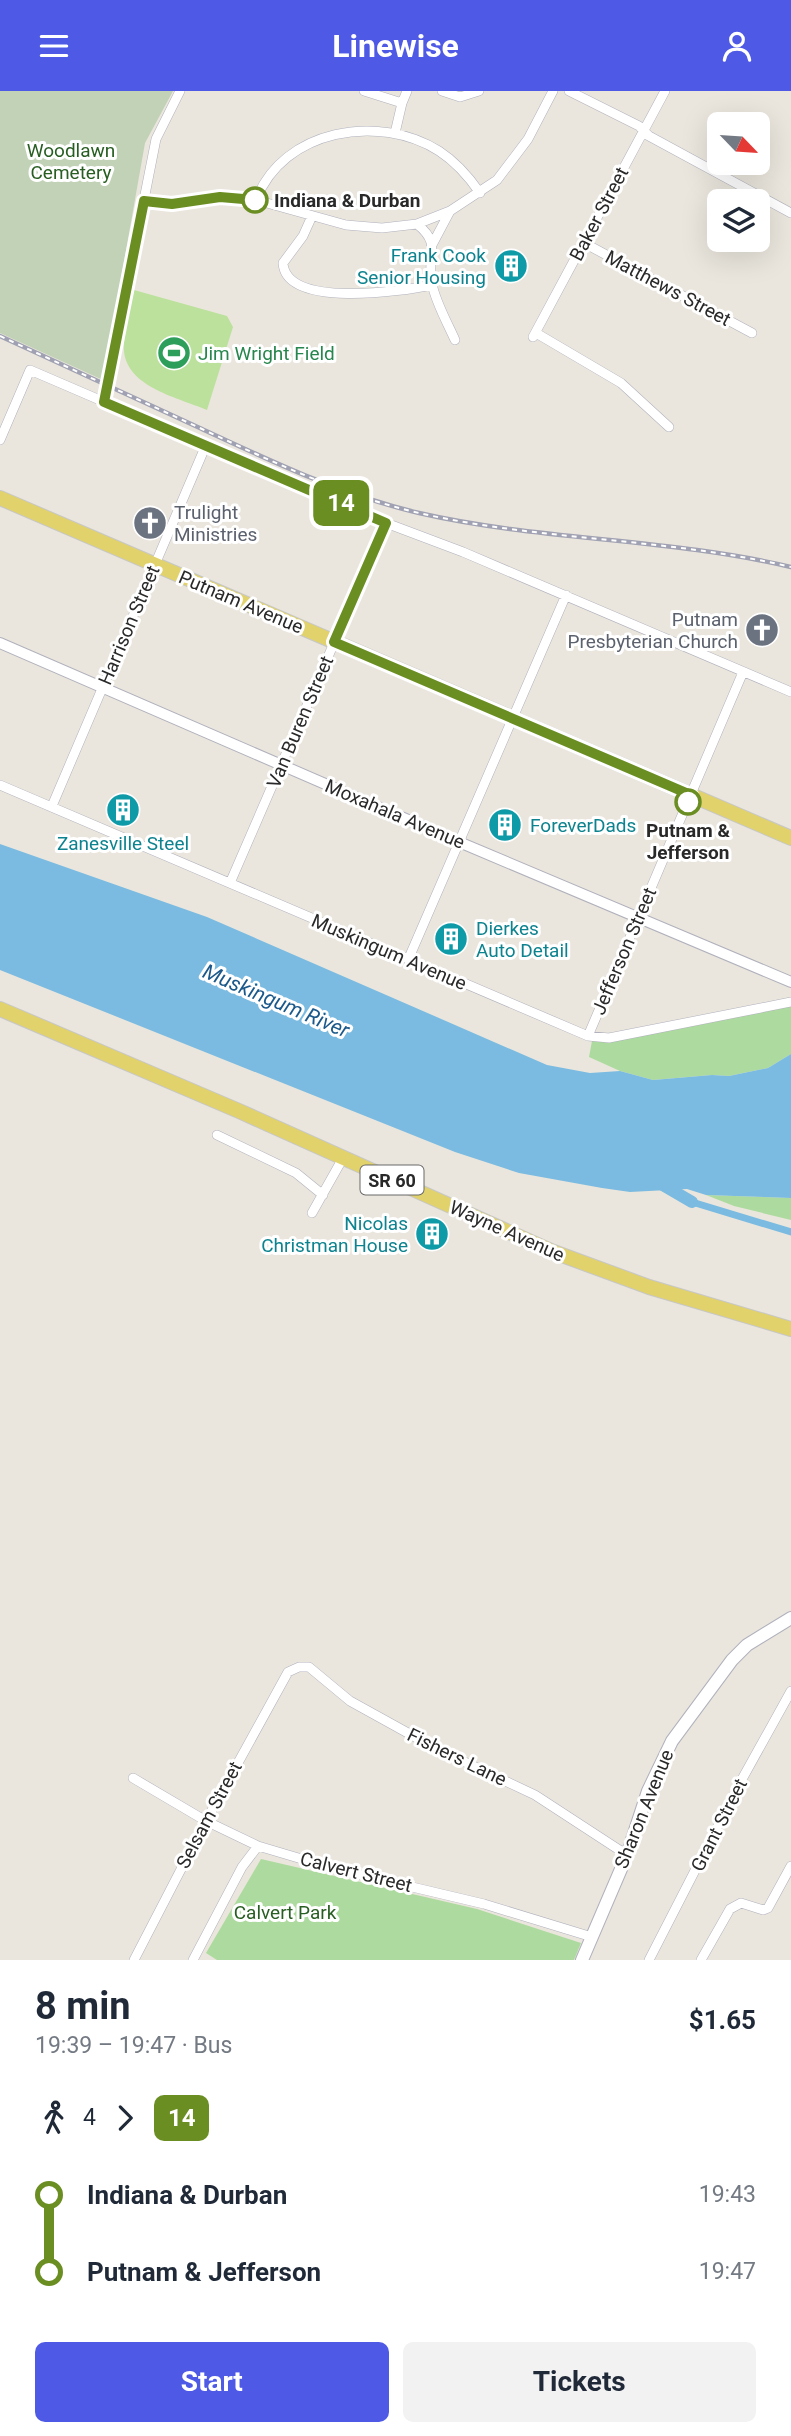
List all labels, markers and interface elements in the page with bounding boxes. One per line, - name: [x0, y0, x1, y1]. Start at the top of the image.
- icon: menu: [35, 27, 73, 65]
- text: Linewise: [332, 27, 459, 65]
- icon: person: [718, 27, 756, 65]
- north arrow: [707, 112, 770, 175]
- map controls: [707, 112, 770, 252]
- park label: Woodlawn Cemetery: [27, 139, 115, 184]
- street label: Baker Street: [565, 163, 633, 265]
- marker: Indiana & Durban: [242, 187, 268, 213]
- place label: Indiana & Durban: [274, 189, 420, 212]
- button: layers: [707, 189, 770, 252]
- place label: Frank Cook Senior Housing: [357, 244, 486, 289]
- street label: Matthews Street: [601, 245, 735, 331]
- building icon: Frank Cook Senior Housing: [492, 247, 530, 285]
- sports icon: Jim Wright Field: [155, 334, 193, 372]
- place label: Jim Wright Field: [198, 342, 335, 365]
- line badge: 14: [310, 480, 372, 526]
- text: 14: [327, 489, 355, 517]
- place label: Trulight Ministries: [174, 501, 257, 546]
- church icon: Trulight Ministries: [131, 504, 169, 542]
- street label: Harrison Street: [94, 562, 164, 688]
- street label: Putnam Avenue: [175, 565, 307, 639]
- place label: Putnam Presbyterian Church: [567, 608, 738, 653]
- church icon: Putnam Presbyterian Church: [743, 611, 781, 649]
- street label: Van Buren Street: [262, 653, 338, 791]
- street label: Moxahala Avenue: [322, 774, 468, 854]
- marker: Putnam & Jefferson: [675, 789, 701, 815]
- building icon: Zanesville Steel: [104, 791, 142, 829]
- building icon: ForeverDads: [486, 806, 524, 844]
- place label: ForeverDads: [530, 814, 636, 837]
- place label: Putnam & Jefferson: [646, 819, 730, 864]
- place label: Zanesville Steel: [57, 832, 189, 855]
- street label: Jefferson Street: [587, 884, 661, 1018]
- street label: Muskingum Avenue: [308, 909, 470, 995]
- place label: Dierkes Auto Detail: [476, 917, 569, 962]
- building icon: Dierkes Auto Detail: [432, 920, 470, 958]
- water label: Muskingum River: [199, 959, 354, 1043]
- road number: SR 60: [360, 1165, 424, 1195]
- street label: Wayne Avenue: [446, 1195, 568, 1267]
- place label: Nicolas Christman House: [261, 1212, 408, 1257]
- building icon: Nicolas Christman House: [413, 1215, 451, 1253]
- street label: Fishers Lane: [404, 1723, 510, 1791]
- street label: Sharon Avenue: [610, 1746, 678, 1872]
- street label: Selsam Street: [171, 1758, 247, 1872]
- street label: Grant Street: [686, 1775, 752, 1875]
- street label: Calvert Street: [298, 1847, 414, 1897]
- park label: Calvert Park: [234, 1901, 337, 1924]
- text: 8 min: [35, 1984, 131, 2028]
- text: $1.65: [689, 2005, 756, 2035]
- text: 19:39 – 19:47 · Bus: [35, 2032, 232, 2059]
- icon: walk: [35, 2099, 73, 2137]
- icon: forward: [106, 2099, 144, 2137]
- text: 4: [83, 2104, 96, 2131]
- text: 14: [168, 2104, 195, 2132]
- text: Indiana & Durban: [87, 2180, 287, 2210]
- text: 19:43: [699, 2181, 756, 2208]
- text: Putnam & Jefferson: [87, 2257, 321, 2287]
- text: 19:47: [699, 2258, 756, 2285]
- button: Start: [35, 2342, 389, 2422]
- button: Tickets: [403, 2342, 756, 2422]

